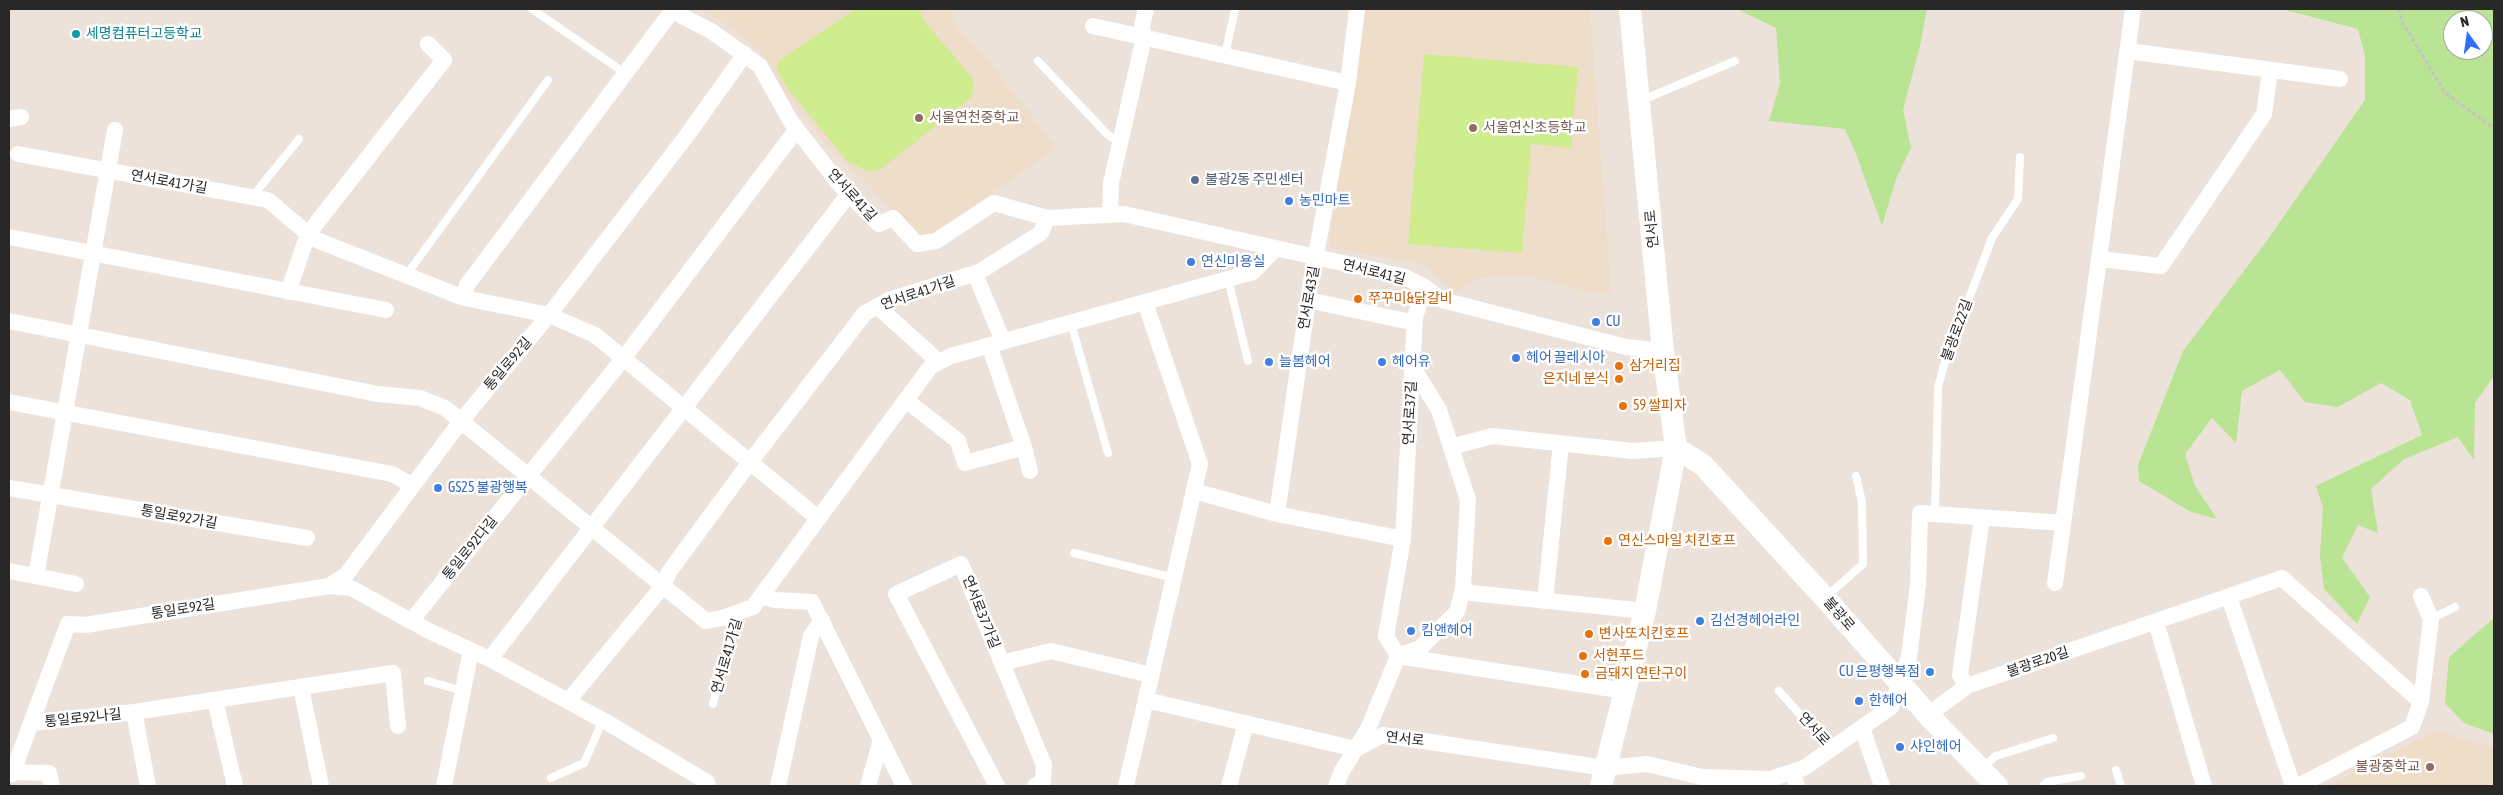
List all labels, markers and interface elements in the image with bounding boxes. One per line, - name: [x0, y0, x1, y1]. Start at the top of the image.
- north arrow: [2443, 10, 2493, 60]
- text: N: [2459, 13, 2471, 30]
- place label: 세명컴퓨터고등학교: [86, 26, 202, 42]
- marker: 세명컴퓨터고등학교: [70, 28, 82, 40]
- place label: 서울연천중학교: [929, 110, 1019, 126]
- marker: 서울연천중학교: [913, 112, 925, 124]
- place label: 서울연신초등학교: [1483, 120, 1586, 136]
- marker: 서울연신초등학교: [1467, 122, 1479, 134]
- street label: 연서로41길: [824, 165, 880, 225]
- street label: 연서로41가길: [129, 167, 209, 197]
- place label: 불광2동 주민센터: [1205, 172, 1304, 188]
- marker: 불광2동 주민센터: [1189, 174, 1201, 186]
- place label: 농민마트: [1299, 193, 1351, 209]
- marker: 농민마트: [1283, 195, 1295, 207]
- street label: 연서로: [1642, 209, 1662, 249]
- place label: 연신미용실: [1201, 254, 1265, 270]
- marker: 연신미용실: [1185, 256, 1197, 268]
- street label: 연서로41길: [1341, 256, 1407, 288]
- street label: 연서로43길: [1295, 265, 1323, 331]
- street label: 연서로41가길: [879, 272, 957, 314]
- place label: 쭈꾸미&닭갈비: [1368, 291, 1453, 307]
- marker: 쭈꾸미&닭갈비: [1352, 293, 1364, 305]
- street label: 불광로22길: [1938, 297, 1976, 363]
- place label: CU: [1606, 314, 1621, 330]
- marker: CU: [1590, 316, 1602, 328]
- street label: 통일로92길: [481, 334, 535, 394]
- place label: 헤어 끌레시아: [1526, 350, 1605, 366]
- marker: 헤어 끌레시아: [1510, 352, 1522, 364]
- place label: 늘봄헤어: [1279, 354, 1331, 370]
- place label: 헤어유: [1392, 354, 1431, 370]
- marker: 늘봄헤어: [1263, 356, 1275, 368]
- marker: 헤어유: [1376, 356, 1388, 368]
- place label: 삼거리집: [1629, 358, 1681, 374]
- marker: 삼거리집: [1613, 360, 1625, 372]
- place label: 은지네 분식: [1543, 371, 1609, 387]
- marker: 은지네 분식: [1613, 373, 1625, 385]
- street label: 연서로37길: [1400, 380, 1420, 446]
- place label: 59 쌀피자: [1633, 398, 1687, 414]
- marker: 59 쌀피자: [1617, 400, 1629, 412]
- place label: GS25 불광행복: [448, 480, 528, 496]
- marker: GS25 불광행복: [432, 482, 444, 494]
- street label: 통일로92가길: [139, 502, 219, 532]
- street label: 통일로92다길: [439, 513, 501, 583]
- place label: 연신스마일 치킨호프: [1618, 533, 1736, 549]
- marker: 연신스마일 치킨호프: [1602, 535, 1614, 547]
- street label: 연서로37가길: [959, 573, 1003, 651]
- street label: 불광로: [1820, 594, 1858, 634]
- street label: 통일로92길: [150, 596, 216, 622]
- place label: 김선경헤어라인: [1710, 613, 1800, 629]
- marker: 김선경헤어라인: [1694, 615, 1706, 627]
- street label: 연서로41가길: [708, 616, 746, 696]
- place label: 킴앤헤어: [1421, 623, 1473, 639]
- marker: 킴앤헤어: [1405, 625, 1417, 637]
- place label: 변사또치킨호프: [1599, 626, 1689, 642]
- marker: 변사또치킨호프: [1583, 628, 1595, 640]
- street label: 불광로20길: [2005, 644, 2071, 680]
- place label: 서현푸드: [1593, 648, 1645, 664]
- marker: 서현푸드: [1577, 650, 1589, 662]
- place label: CU 은평행복점: [1839, 664, 1920, 680]
- place label: 금돼지 연탄구이: [1595, 666, 1687, 682]
- marker: CU 은평행복점: [1924, 666, 1936, 678]
- marker: 금돼지 연탄구이: [1579, 668, 1591, 680]
- place label: 한헤어: [1869, 693, 1908, 709]
- marker: 한헤어: [1853, 695, 1865, 707]
- street label: 통일로92나길: [44, 706, 122, 730]
- street label: 연서로: [1795, 709, 1833, 749]
- street label: 연서로: [1385, 729, 1425, 749]
- place label: 샤인헤어: [1910, 739, 1962, 755]
- marker: 샤인헤어: [1894, 741, 1906, 753]
- place label: 불광중학교: [2356, 759, 2420, 775]
- marker: 불광중학교: [2424, 761, 2436, 773]

